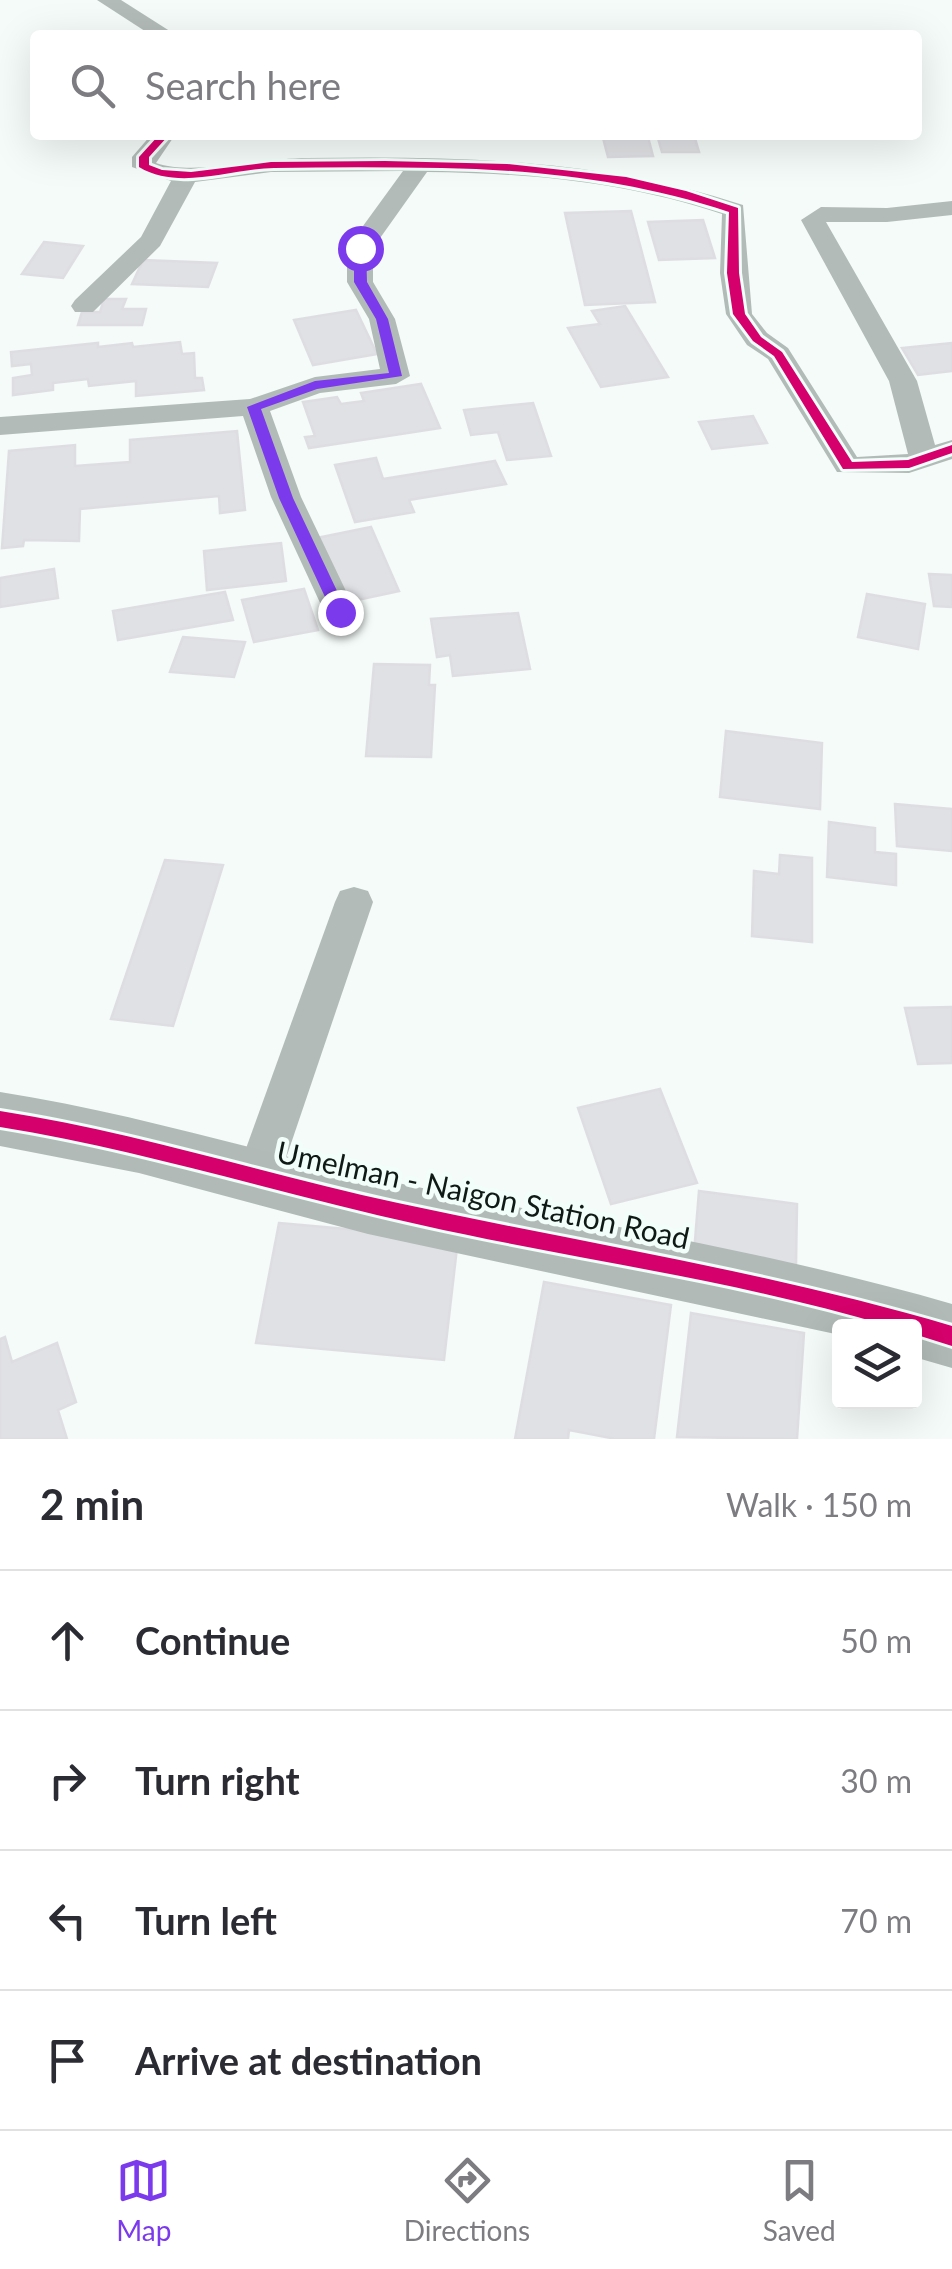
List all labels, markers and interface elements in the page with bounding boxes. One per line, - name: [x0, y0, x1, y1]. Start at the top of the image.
- search box: [30, 30, 922, 140]
- icon: search: [65, 58, 120, 113]
- text: Search here: [145, 62, 341, 108]
- route start: [338, 226, 384, 272]
- route end: [318, 590, 364, 636]
- street label: Umelman - Naigon Station Road: [274, 1133, 693, 1255]
- map controls: [832, 1319, 922, 1409]
- button: layers: [832, 1319, 922, 1409]
- text: 2 min: [40, 1479, 144, 1529]
- text: Walk · 150 m: [726, 1485, 912, 1524]
- icon: ahead: [40, 1613, 95, 1668]
- text: Continue: [135, 1617, 290, 1663]
- text: 50 m: [840, 1621, 912, 1660]
- icon: right: [40, 1753, 95, 1808]
- text: Turn right: [135, 1757, 300, 1803]
- text: 30 m: [840, 1761, 912, 1800]
- icon: left: [40, 1893, 95, 1948]
- text: Turn left: [135, 1897, 277, 1943]
- text: 70 m: [840, 1901, 912, 1940]
- icon: arrive: [40, 2033, 95, 2088]
- text: Arrive at destination: [135, 2037, 482, 2083]
- tab: Map: [116, 2153, 171, 2247]
- tab: Directions: [404, 2153, 530, 2247]
- tab: Saved: [763, 2153, 836, 2247]

